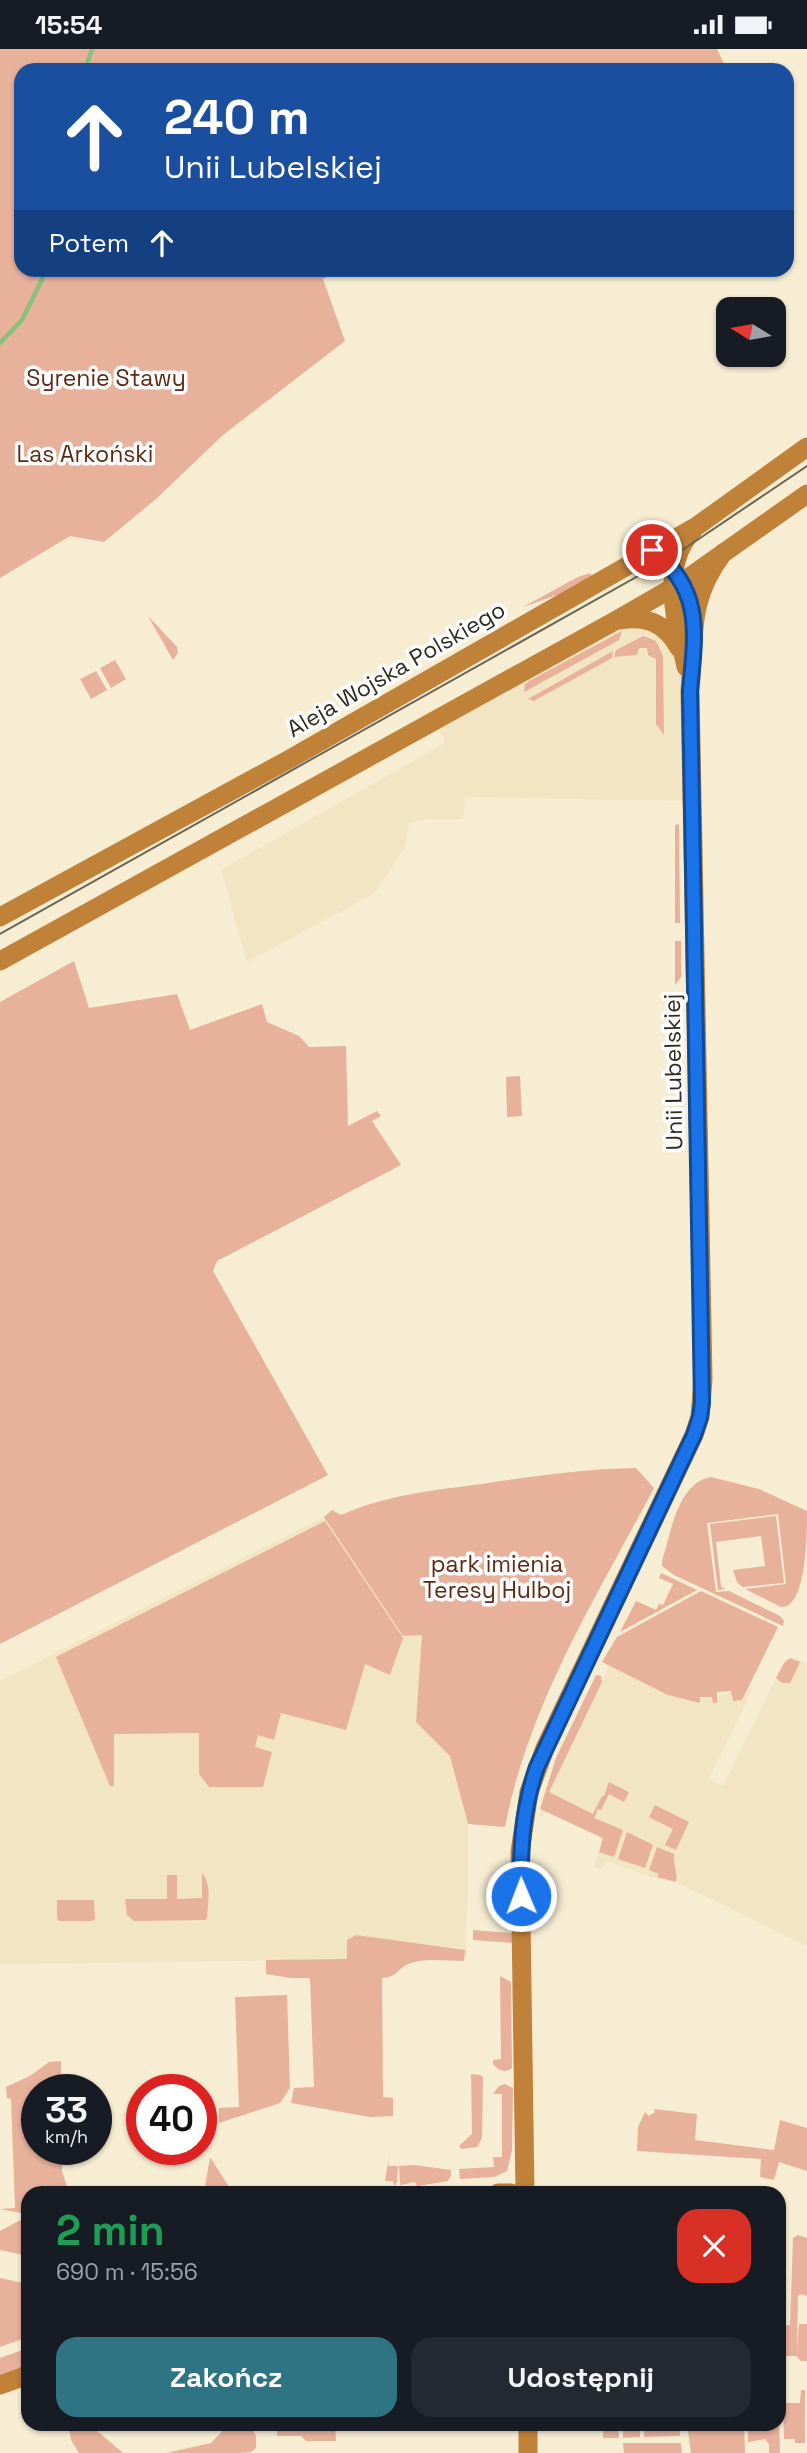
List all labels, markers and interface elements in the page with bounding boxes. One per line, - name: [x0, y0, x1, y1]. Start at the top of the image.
- text: 15:54: [35, 8, 102, 42]
- text: 240 m: [164, 86, 310, 148]
- icon: ahead: [49, 91, 140, 182]
- text: Unii Lubelskiej: [164, 147, 382, 187]
- icon: ahead: [143, 224, 181, 262]
- text: Potem: [49, 226, 129, 260]
- north arrow: [716, 297, 786, 367]
- map controls: [716, 297, 786, 367]
- park label: Syrenie Stawy: [26, 363, 186, 393]
- park label: Las Arkoński: [17, 439, 153, 469]
- pin: [622, 520, 682, 580]
- icon: arrive: [633, 531, 671, 569]
- street label: Aleja Wojska Polskiego: [281, 594, 511, 744]
- street label: Unii Lubelskiej: [657, 993, 689, 1151]
- park label: park imienia Teresy Hulboj: [423, 1549, 571, 1605]
- position arrow: [484, 1859, 558, 1933]
- speed limit sign: 40: [126, 2074, 217, 2165]
- text: 33: [45, 2088, 88, 2132]
- text: km/h: [45, 2125, 88, 2148]
- text: 2 min: [56, 2204, 165, 2257]
- button: close: [677, 2209, 751, 2283]
- text: 690 m · 15:56: [56, 2257, 198, 2287]
- button: Zakończ: [56, 2337, 397, 2417]
- button: Udostępnij: [411, 2337, 751, 2417]

